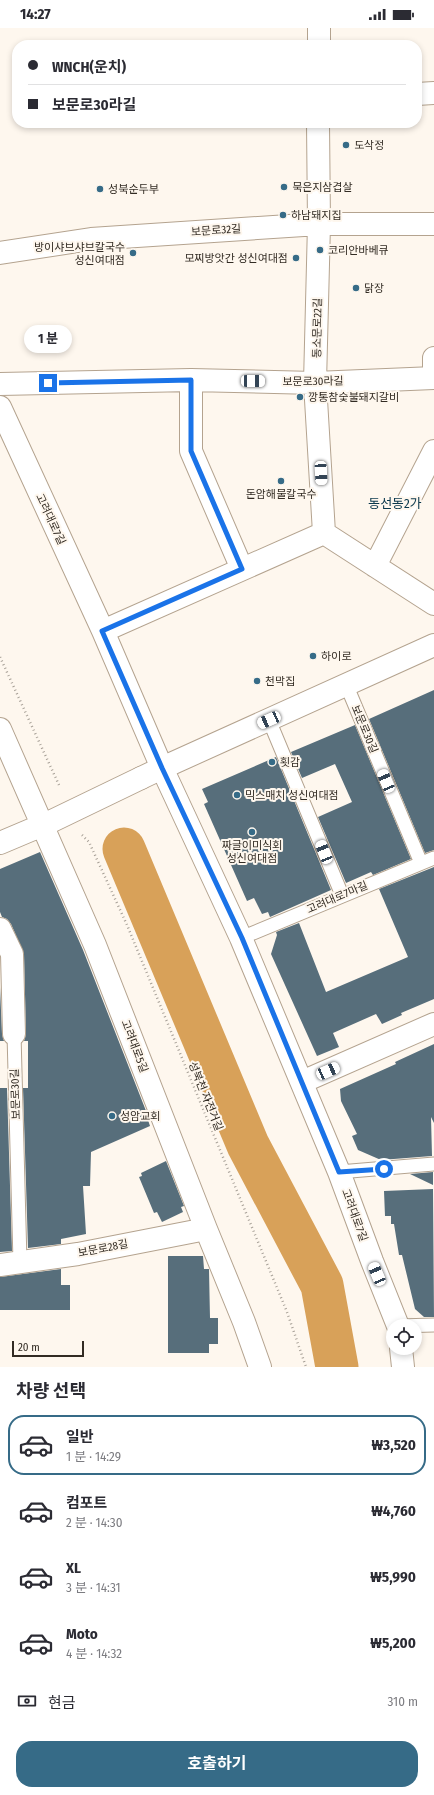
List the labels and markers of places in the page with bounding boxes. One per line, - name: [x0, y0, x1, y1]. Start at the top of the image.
- place label: 도삭정: [354, 139, 384, 152]
- marker: 도삭정: [341, 140, 351, 150]
- place label: 묵은지삼겹살: [292, 181, 353, 194]
- marker: 묵은지삼겹살: [279, 182, 289, 192]
- place label: 성북순두부: [108, 183, 159, 196]
- marker: 성북순두부: [95, 184, 105, 194]
- place label: 하남돼지집: [291, 209, 342, 222]
- marker: 하남돼지집: [278, 210, 288, 220]
- place label: 방이샤브샤브칼국수 성신여대점: [34, 241, 125, 267]
- place label: 코리안바베큐: [328, 244, 389, 257]
- marker: 코리안바베큐: [315, 245, 325, 255]
- marker: 방이샤브샤브칼국수 성신여대점: [128, 248, 138, 258]
- place label: 모찌방앗간 성신여대점: [184, 252, 288, 265]
- marker: 모찌방앗간 성신여대점: [291, 253, 301, 263]
- place label: 닭장: [364, 282, 384, 295]
- marker: 닭장: [351, 283, 361, 293]
- place label: 깡통참숯불돼지갈비: [308, 391, 399, 404]
- marker: 깡통참숯불돼지갈비: [295, 392, 305, 402]
- marker: 돈암해물칼국수: [276, 476, 286, 486]
- place label: 돈암해물칼국수: [246, 488, 316, 501]
- place label: 하이로: [321, 650, 351, 663]
- marker: 하이로: [308, 651, 318, 661]
- place label: 천막집: [265, 675, 295, 688]
- marker: 천막집: [252, 676, 262, 686]
- place label: 횟감: [280, 756, 300, 769]
- marker: 횟감: [267, 757, 277, 767]
- place label: 믹스매치 성신여대점: [245, 789, 339, 802]
- marker: 믹스매치 성신여대점: [232, 790, 242, 800]
- marker: 짜글이미식회 성신여대점: [247, 827, 257, 837]
- place label: 짜글이미식회 성신여대점: [222, 839, 282, 865]
- place label: 성암교회: [120, 1110, 160, 1123]
- marker: 성암교회: [107, 1111, 117, 1121]

